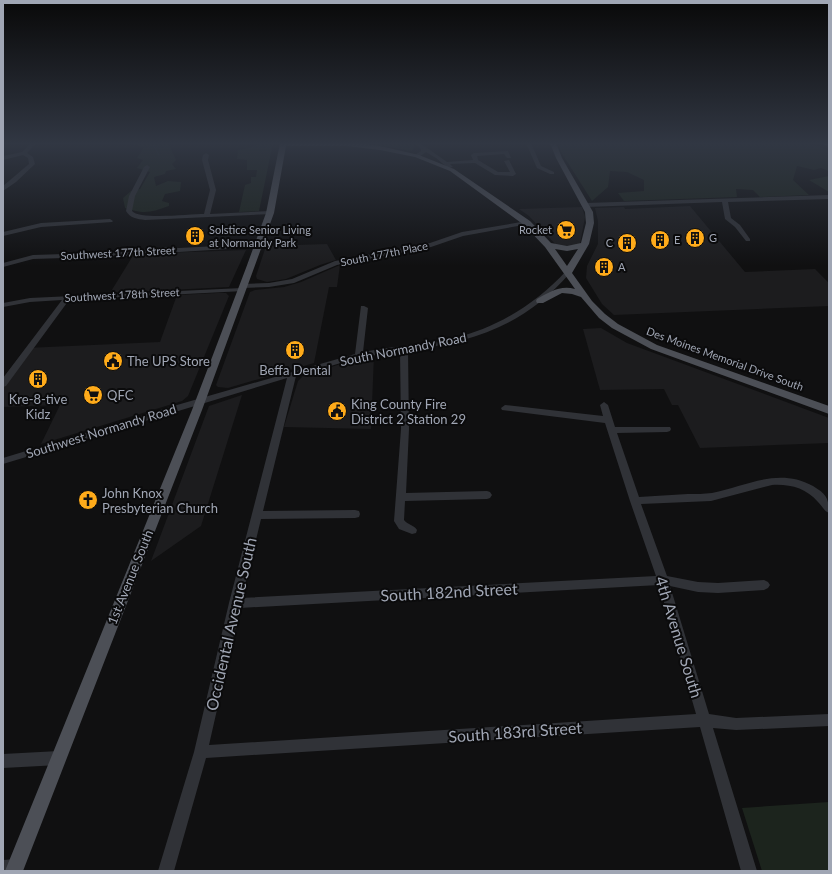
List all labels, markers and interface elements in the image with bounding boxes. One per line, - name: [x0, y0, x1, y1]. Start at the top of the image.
- supermarket icon: Rocket: [555, 219, 577, 241]
- place label: Solstice Senior Living at Normandy Park: [209, 223, 311, 249]
- place label: Rocket: [519, 223, 552, 236]
- building icon: Solstice Senior Living at Normandy Park: [184, 225, 206, 247]
- building icon: G: [684, 227, 706, 249]
- building icon: E: [649, 229, 671, 251]
- place label: G: [709, 231, 717, 244]
- building icon: C: [616, 232, 638, 254]
- place label: E: [674, 233, 680, 246]
- place label: C: [606, 236, 614, 249]
- street label: South 177th Place: [339, 239, 429, 268]
- street label: Southwest 177th Street: [60, 243, 176, 262]
- building icon: A: [593, 256, 615, 278]
- place label: A: [618, 260, 626, 273]
- street label: Southwest 178th Street: [64, 285, 180, 304]
- street label: Des Moines Memorial Drive South: [645, 324, 805, 393]
- street label: South Normandy Road: [338, 329, 468, 369]
- building icon: Beffa Dental: [284, 339, 306, 361]
- public building icon: The UPS Store: [102, 350, 124, 372]
- place label: The UPS Store: [127, 353, 210, 369]
- place label: Beffa Dental: [259, 362, 331, 378]
- building icon: Kre-8-tive Kidz: [27, 368, 49, 390]
- supermarket icon: QFC: [82, 384, 104, 406]
- place label: QFC: [107, 387, 134, 403]
- place label: Kre-8-tive Kidz: [9, 391, 67, 422]
- place label: King County Fire District 2 Station 29: [351, 396, 466, 427]
- public building icon: King County Fire District 2 Station 29: [326, 400, 348, 422]
- street label: Southwest Normandy Road: [24, 401, 178, 461]
- place label: John Knox Presbyterian Church: [102, 485, 218, 516]
- church icon: John Knox Presbyterian Church: [77, 489, 99, 511]
- street label: 1st Avenue South: [104, 527, 156, 627]
- street label: Occidental Avenue South: [201, 535, 260, 712]
- street label: 4th Avenue South: [652, 574, 707, 700]
- street label: South 182nd Street: [380, 578, 518, 605]
- street label: South 183rd Street: [448, 717, 583, 746]

